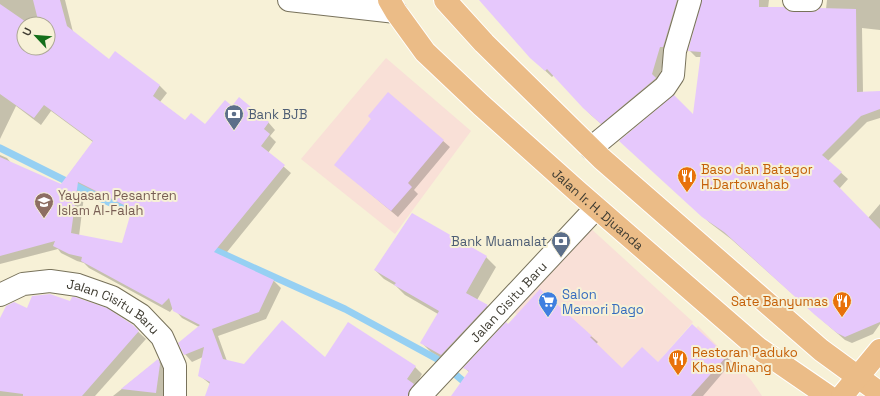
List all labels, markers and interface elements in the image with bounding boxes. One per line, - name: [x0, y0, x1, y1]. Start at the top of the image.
- north arrow: [16, 16, 56, 56]
- text: U: [19, 25, 35, 38]
- bank icon: Bank BJB: [223, 103, 245, 131]
- place label: Bank BJB: [248, 106, 307, 123]
- place label: Baso dan Batagor H.Dartowahab: [701, 161, 813, 193]
- street label: Jalan Ir. H. Djuanda: [549, 164, 648, 254]
- restaurant icon: Baso dan Batagor H.Dartowahab: [676, 165, 698, 193]
- place label: Yayasan Pesantren Islam Al-Falah: [58, 187, 177, 219]
- school or university icon: Yayasan Pesantren Islam Al-Falah: [33, 191, 55, 219]
- bank icon: Bank Muamalat: [550, 230, 572, 258]
- place label: Bank Muamalat: [451, 233, 547, 250]
- street label: Jalan Cisitu Baru: [466, 258, 550, 346]
- street label: Jalan Cisitu Baru: [66, 275, 163, 338]
- place label: Salon Memori Dago: [562, 286, 644, 318]
- supermarket icon: Salon Memori Dago: [537, 290, 559, 318]
- restaurant icon: Sate Banyumas: [831, 290, 853, 318]
- place label: Sate Banyumas: [731, 293, 828, 310]
- place label: Restoran Paduko Khas Minang: [692, 344, 798, 376]
- restaurant icon: Restoran Paduko Khas Minang: [667, 348, 689, 376]

